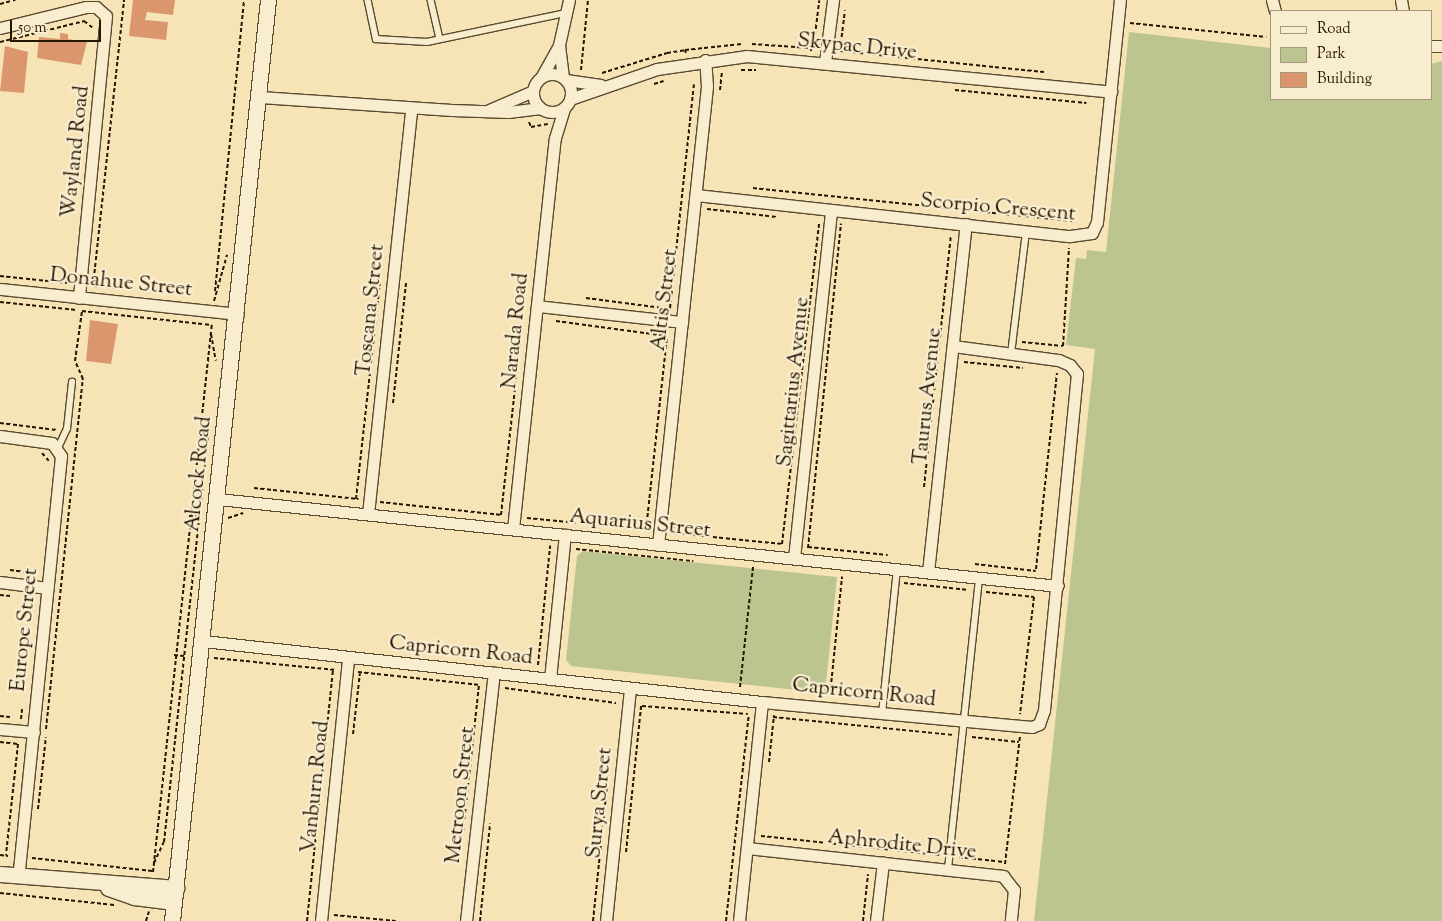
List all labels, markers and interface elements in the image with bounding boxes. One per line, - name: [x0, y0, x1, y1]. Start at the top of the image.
- scale bar: [12, 10, 104, 42]
- legend: [1270, 10, 1432, 100]
- text: 50 m: [18, 18, 47, 39]
- text: Road: [1317, 19, 1351, 40]
- street label: Skypac Drive: [796, 28, 918, 66]
- text: Park: [1317, 44, 1346, 65]
- text: Building: [1317, 69, 1372, 90]
- street label: Wayland Road: [57, 84, 95, 220]
- street label: Scorpio Crescent: [919, 189, 1077, 227]
- street label: Toscana Street: [352, 243, 390, 377]
- street label: Altis Street: [646, 247, 684, 353]
- street label: Donahue Street: [49, 263, 193, 303]
- street label: Narada Road: [497, 272, 535, 390]
- street label: Sagittarius Avenue: [773, 296, 815, 468]
- street label: Taurus Avenue: [908, 326, 948, 466]
- street label: Alcock Road: [180, 415, 218, 533]
- street label: Aquarius Street: [568, 504, 712, 544]
- street label: Europe Street: [6, 567, 44, 693]
- street label: Capricorn Road: [388, 631, 534, 671]
- street label: Capricorn Road: [791, 673, 937, 713]
- street label: Vanburn Road: [297, 719, 335, 855]
- street label: Metroon Street: [441, 725, 481, 865]
- street label: Surya Street: [582, 746, 618, 860]
- street label: Aphrodite Drive: [826, 825, 978, 865]

